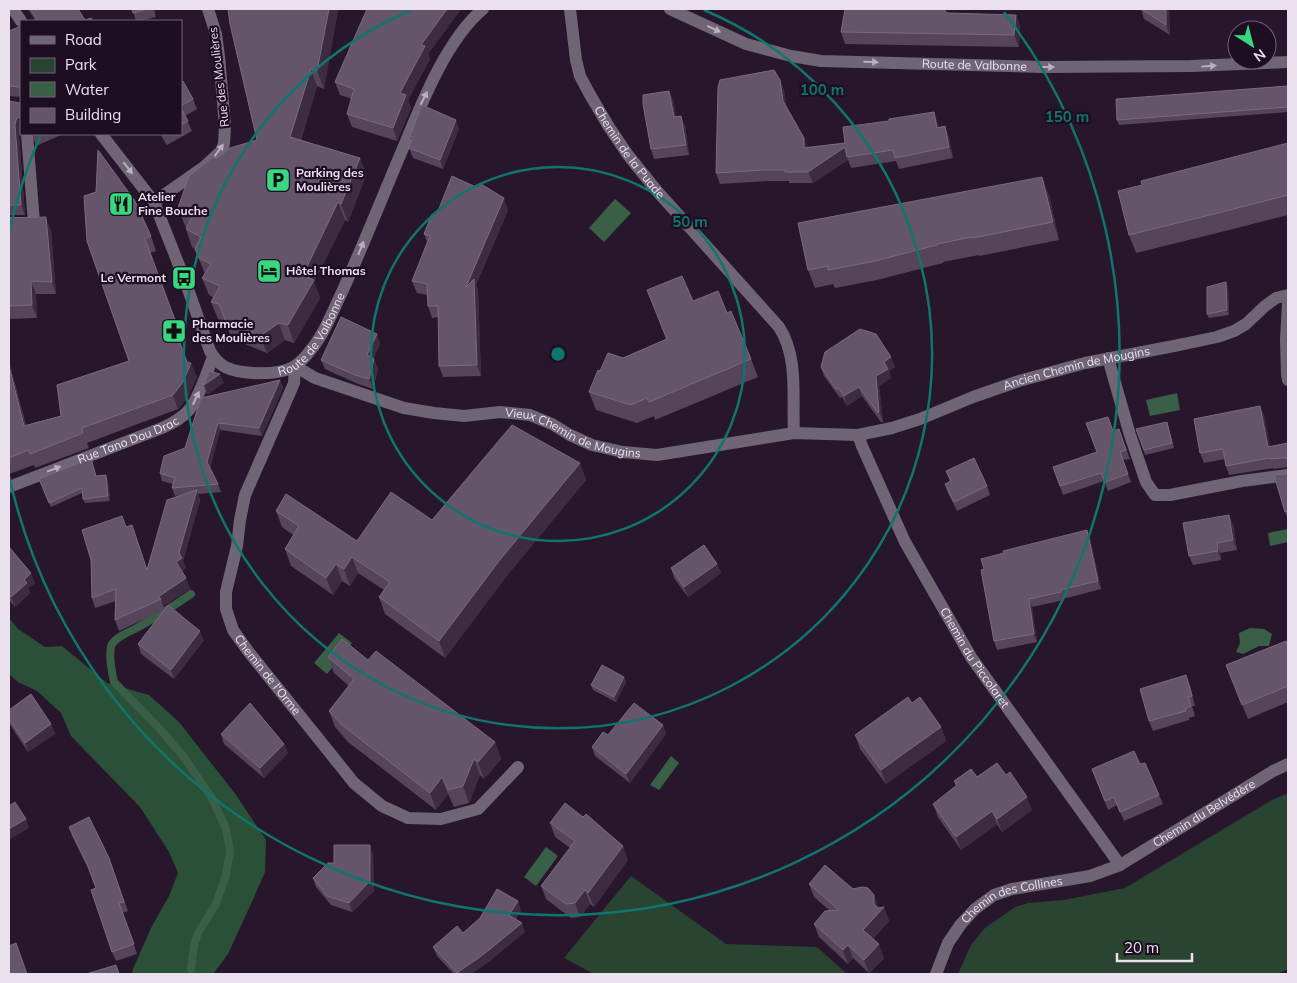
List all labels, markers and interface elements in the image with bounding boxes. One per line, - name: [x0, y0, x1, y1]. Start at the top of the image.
- legend: [20, 20, 182, 135]
- north arrow: [1227, 20, 1277, 70]
- one-way arrow: [707, 25, 721, 33]
- street label: Rue des Moulières: [205, 26, 232, 128]
- text: Road: [65, 30, 102, 49]
- text: N: [1250, 45, 1269, 66]
- text: Park: [65, 55, 97, 74]
- street label: Route de Valbonne: [922, 56, 1027, 74]
- one-way arrow: [863, 59, 879, 67]
- one-way arrow: [1201, 61, 1217, 69]
- one-way arrow: [1039, 63, 1055, 71]
- text: Water: [65, 80, 109, 99]
- text: 100 m: [800, 80, 844, 99]
- one-way arrow: [420, 91, 428, 106]
- street label: Chemin de la Puade: [591, 103, 668, 202]
- text: Building: [65, 105, 121, 124]
- text: 150 m: [1045, 107, 1089, 126]
- one-way arrow: [214, 143, 224, 157]
- one-way arrow: [123, 161, 133, 174]
- place label: Parking des Moulières: [296, 165, 364, 194]
- parking icon: Parking des Moulières: [265, 167, 291, 193]
- place label: Atelier Fine Bouche: [138, 189, 208, 218]
- restaurant icon: Atelier Fine Bouche: [108, 191, 134, 217]
- text: 50 m: [672, 212, 708, 231]
- one-way arrow: [358, 241, 366, 255]
- hotel icon: Hôtel Thomas: [256, 258, 282, 284]
- place label: Hôtel Thomas: [286, 263, 366, 278]
- bus stop icon: Le Vermont: [171, 265, 197, 291]
- place label: Le Vermont: [101, 270, 166, 285]
- street label: Route de Valbonne: [276, 290, 348, 379]
- place label: Pharmacie des Moulières: [192, 316, 270, 345]
- pharmacy icon: Pharmacie des Moulières: [161, 318, 187, 344]
- street label: Ancien Chemin de Mougins: [1001, 343, 1151, 393]
- centre of rings: [549, 345, 567, 363]
- one-way arrow: [192, 391, 200, 405]
- street label: Vieux Chemin de Mougins: [504, 405, 642, 461]
- street label: Rue Tano Dou Drac: [75, 413, 182, 467]
- one-way arrow: [47, 465, 62, 473]
- street label: Chemin du Piccolaret: [937, 604, 1013, 711]
- street label: Chemin de l'Orme: [232, 631, 304, 718]
- street label: Chemin du Belvédère: [1150, 776, 1258, 850]
- street label: Chemin des Collines: [957, 873, 1064, 926]
- scale bar: [1117, 930, 1192, 962]
- text: 20 m: [1124, 938, 1159, 957]

